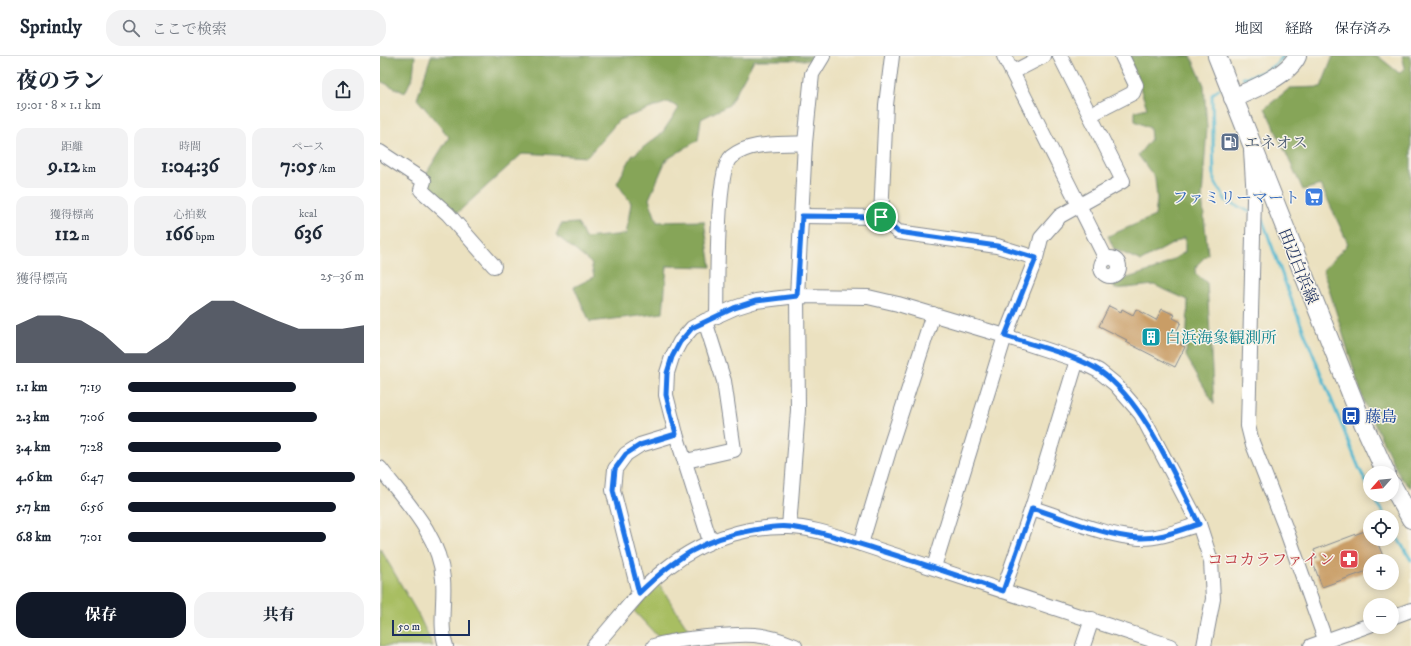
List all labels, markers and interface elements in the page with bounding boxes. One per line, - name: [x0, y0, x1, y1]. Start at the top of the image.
- search box: [106, 10, 386, 46]
- text: Sprintly: [20, 16, 82, 39]
- icon: search: [120, 17, 142, 39]
- text: ここで検索: [152, 20, 227, 39]
- text: 地図: [1235, 20, 1263, 38]
- text: 経路: [1285, 20, 1313, 38]
- text: 保存済み: [1335, 20, 1391, 38]
- text: 夜のラン: [16, 68, 104, 95]
- button: share: [322, 69, 364, 111]
- text: 19:01 · 8 × 1.1 km: [16, 97, 101, 113]
- fuel station icon: エネオス: [1219, 131, 1241, 153]
- place label: エネオス: [1244, 133, 1308, 153]
- text: 距離: [61, 140, 83, 154]
- text: 時間: [179, 140, 201, 154]
- text: ペース: [292, 140, 324, 154]
- text: 9.12: [48, 154, 80, 179]
- text: 1:04:36: [161, 154, 219, 179]
- text: 7:05: [280, 154, 317, 179]
- text: km: [80, 162, 96, 176]
- text: /km: [317, 162, 336, 176]
- supermarket icon: ファミリーマート: [1303, 186, 1325, 208]
- place label: ファミリーマート: [1172, 188, 1300, 208]
- pin: [864, 200, 898, 234]
- icon: arrive: [870, 206, 892, 228]
- text: kcal: [299, 207, 317, 221]
- text: 獲得標高: [50, 208, 94, 222]
- text: 心拍数: [174, 208, 207, 222]
- text: 636: [294, 221, 322, 246]
- text: 112: [54, 222, 79, 247]
- text: 166: [165, 222, 193, 247]
- street label: 田辺白浜線: [1274, 226, 1322, 307]
- text: m: [79, 230, 90, 244]
- text: bpm: [193, 230, 215, 244]
- text: 25–36 m: [320, 268, 364, 284]
- text: 獲得標高: [16, 271, 68, 287]
- building icon: 白浜海象観測所: [1140, 326, 1162, 348]
- place label: 白浜海象観測所: [1165, 328, 1277, 348]
- text: 1.1 km: [16, 379, 48, 395]
- text: 7:19: [80, 379, 101, 395]
- bus stop icon: 藤島: [1340, 405, 1362, 427]
- place label: 藤島: [1365, 407, 1397, 427]
- text: 2.3 km: [16, 409, 50, 425]
- text: 7:06: [80, 409, 104, 425]
- text: 3.4 km: [16, 439, 51, 455]
- text: 7:28: [80, 439, 103, 455]
- north arrow: [1363, 466, 1399, 502]
- map controls: [1363, 466, 1399, 634]
- text: 4.6 km: [16, 469, 53, 485]
- text: 6:47: [80, 469, 104, 485]
- text: 5.7 km: [16, 499, 50, 515]
- text: 6:56: [80, 499, 103, 515]
- button: locate: [1363, 510, 1399, 546]
- text: 6.8 km: [16, 529, 51, 545]
- text: 7:01: [80, 529, 102, 545]
- pharmacy icon: ココカラファイン: [1338, 548, 1360, 570]
- place label: ココカラファイン: [1207, 550, 1335, 570]
- button: +: [1363, 554, 1399, 590]
- button: 保存: [16, 592, 186, 638]
- button: 共有: [194, 592, 364, 638]
- button: −: [1363, 598, 1399, 634]
- scale bar: [392, 618, 470, 637]
- text: 50 m: [398, 620, 420, 634]

